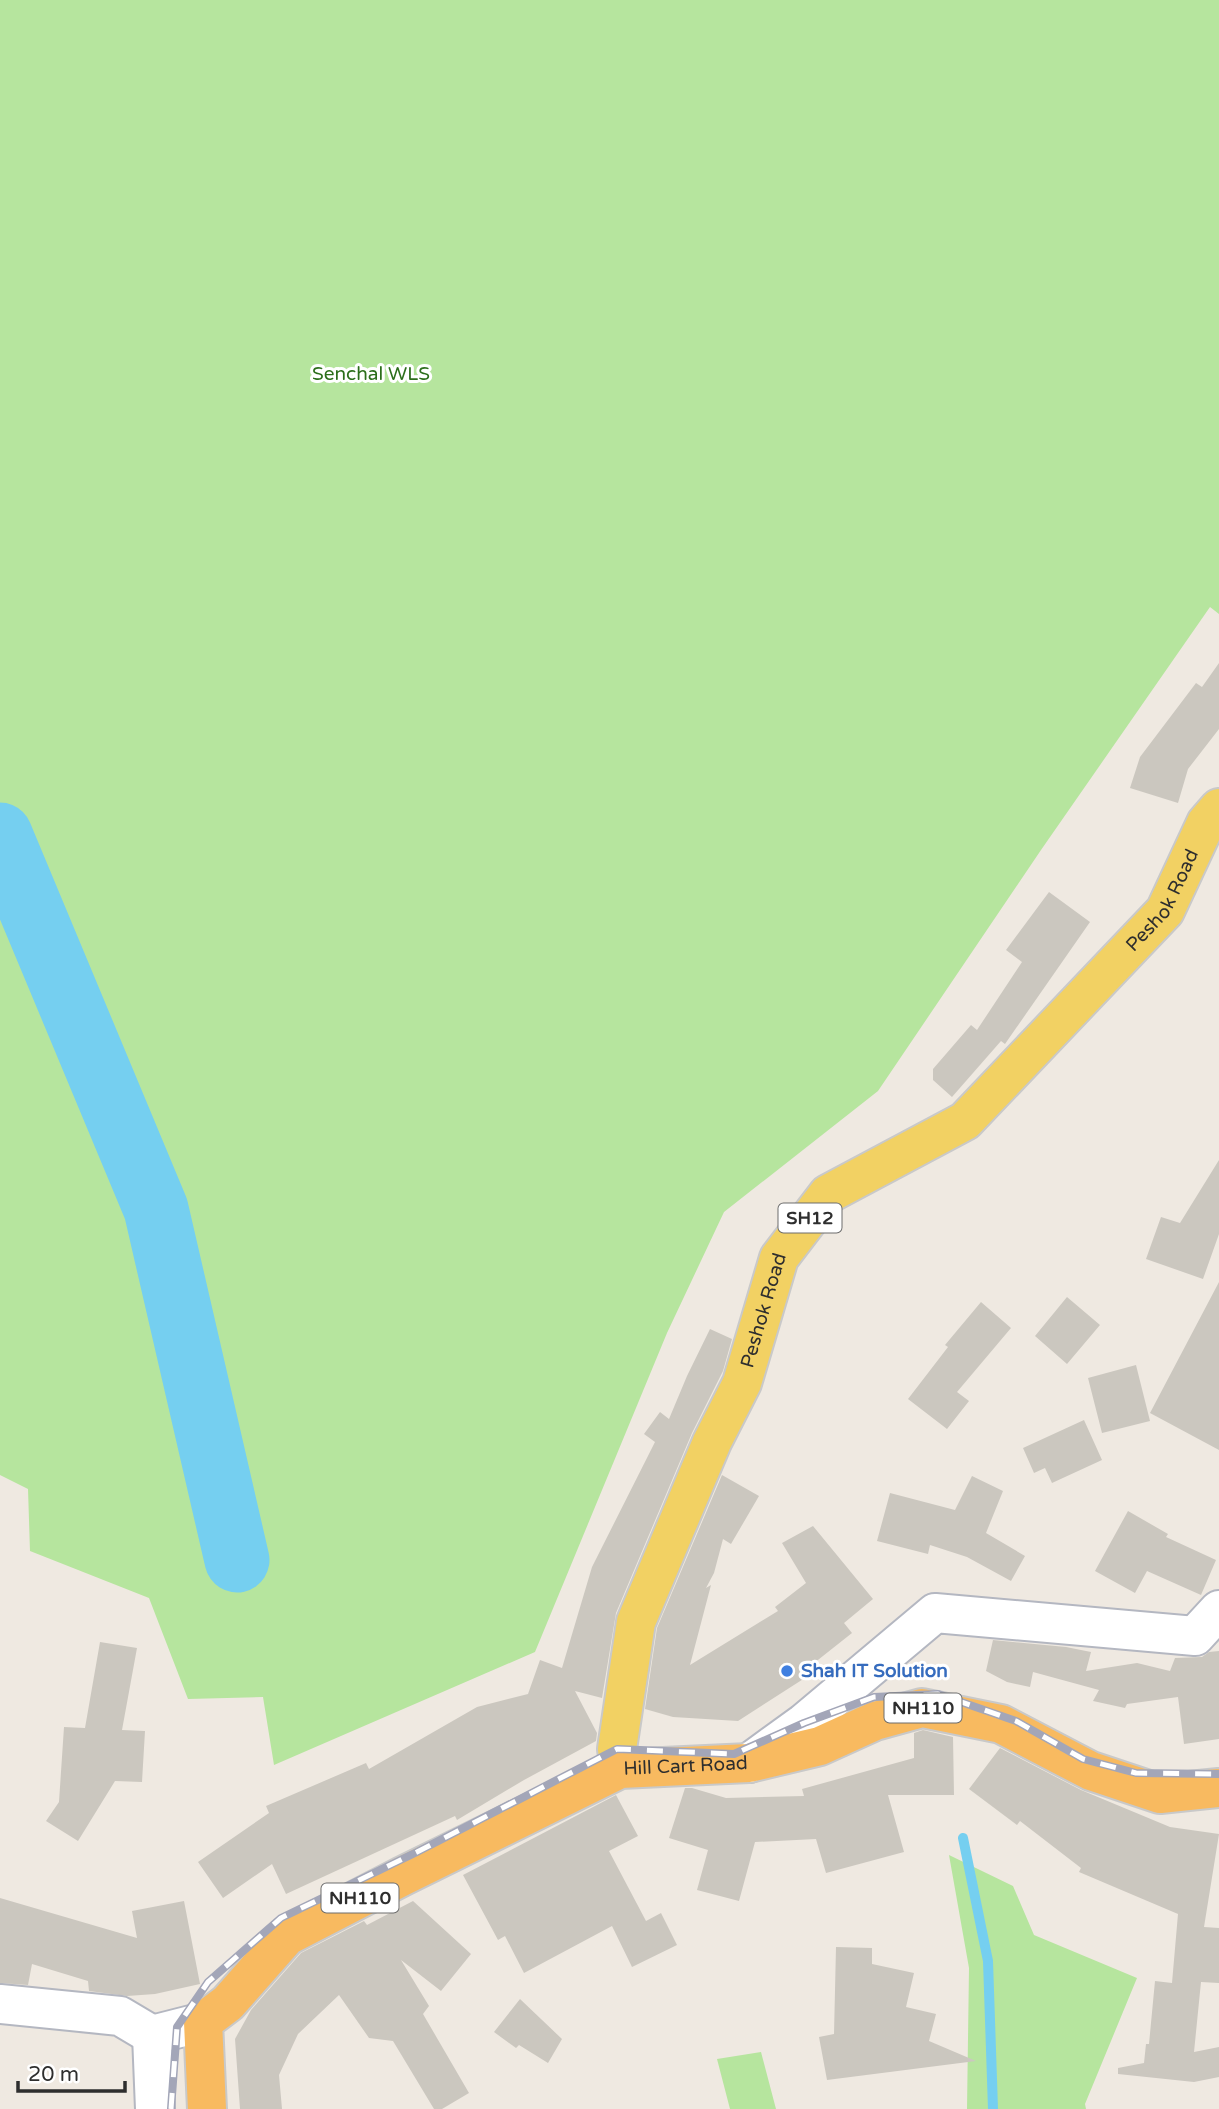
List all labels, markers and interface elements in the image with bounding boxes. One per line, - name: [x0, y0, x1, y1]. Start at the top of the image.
- park label: Senchal WLS: [312, 363, 430, 385]
- street label: Peshok Road: [1121, 846, 1203, 956]
- road number: SH12: [778, 1204, 842, 1232]
- street label: Peshok Road: [736, 1250, 791, 1370]
- place label: Shah IT Solution: [801, 1660, 948, 1682]
- marker: Shah IT Solution: [779, 1663, 795, 1679]
- road number: NH110: [884, 1694, 962, 1722]
- street label: Hill Cart Road: [623, 1752, 748, 1780]
- road number: NH110: [322, 1884, 398, 1912]
- scale bar: [18, 2050, 124, 2094]
- text: 20 m: [28, 2062, 79, 2087]

